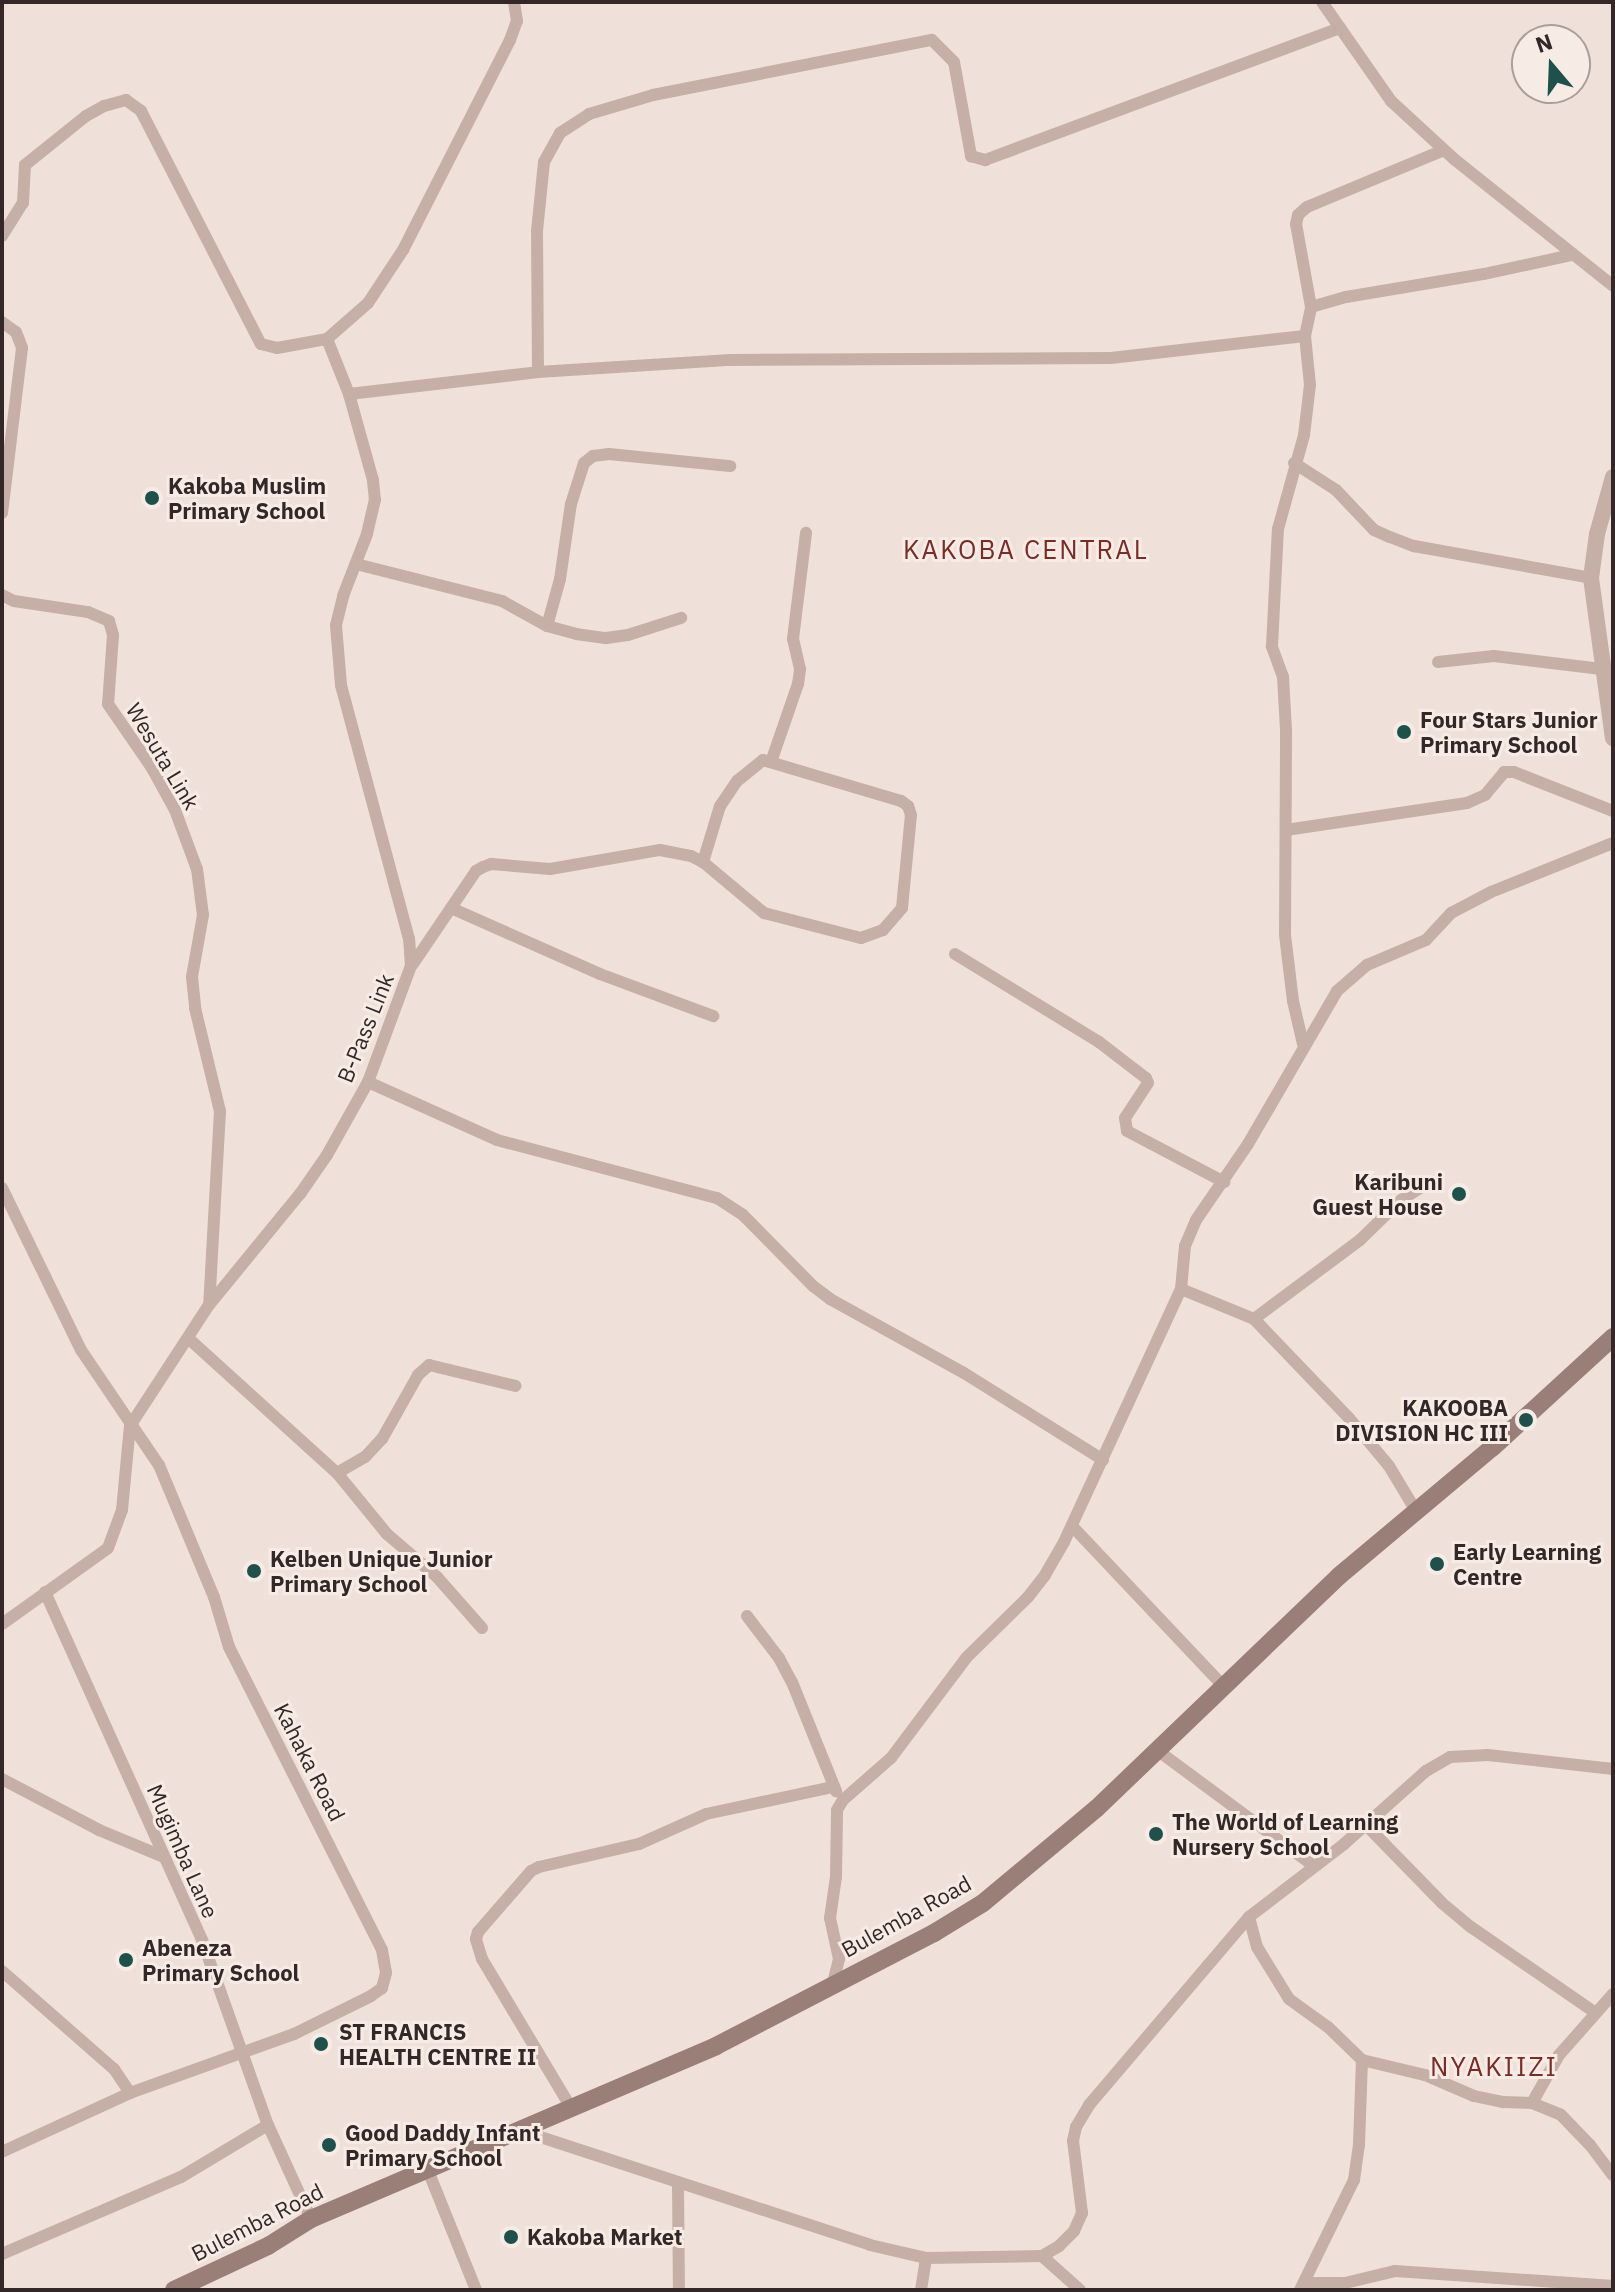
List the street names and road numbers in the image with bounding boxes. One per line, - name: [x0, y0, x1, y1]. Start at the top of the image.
- street label: Wesuta Link: [121, 698, 205, 814]
- street label: B-Pass Link: [331, 970, 399, 1086]
- street label: Kahaka Road: [269, 1699, 351, 1825]
- street label: Mugimba Lane: [142, 1780, 224, 1922]
- street label: Bulemba Road: [836, 1869, 976, 1963]
- street label: Bulemba Road: [187, 2177, 327, 2267]

